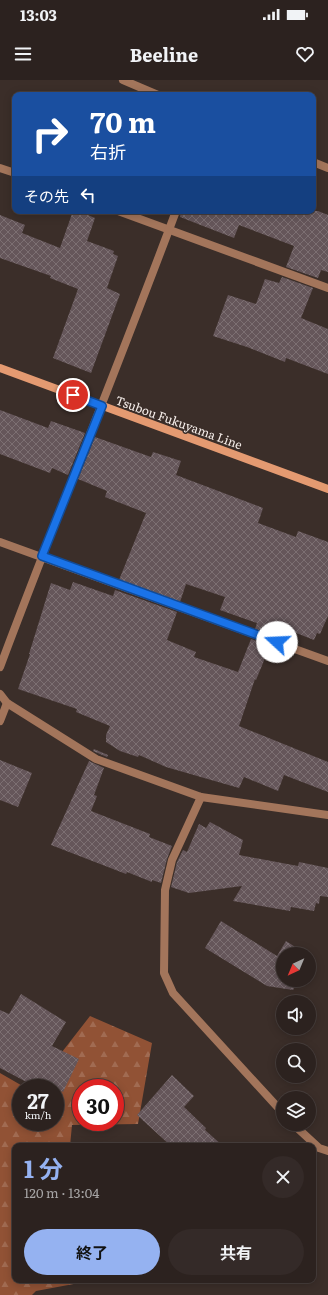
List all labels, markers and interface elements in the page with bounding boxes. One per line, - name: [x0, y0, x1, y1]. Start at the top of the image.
- text: 13:03: [20, 3, 57, 26]
- text: Beeline: [130, 41, 198, 68]
- icon: menu: [12, 43, 34, 65]
- icon: heart: [294, 43, 316, 65]
- text: 70 m: [90, 100, 156, 142]
- icon: right: [24, 108, 76, 160]
- text: 右折: [90, 138, 126, 165]
- text: その先: [24, 184, 69, 207]
- icon: left: [77, 184, 99, 206]
- pin: [56, 378, 90, 412]
- icon: arrive: [62, 384, 84, 406]
- street label: Tsubou Fukuyama Line: [113, 391, 245, 453]
- position arrow: [256, 621, 298, 663]
- north arrow: [276, 947, 316, 987]
- map controls: [276, 947, 316, 1131]
- button: sound: [276, 995, 316, 1035]
- button: search: [276, 1043, 316, 1083]
- speed limit sign: 30: [72, 1079, 124, 1131]
- text: 27: [27, 1085, 49, 1115]
- button: layers: [276, 1091, 316, 1131]
- text: km/h: [25, 1107, 51, 1122]
- text: 1 分: [24, 1150, 63, 1185]
- button: close: [262, 1156, 304, 1198]
- text: 120 m · 13:04: [24, 1183, 99, 1202]
- button: 終了: [24, 1229, 160, 1275]
- button: 共有: [168, 1229, 304, 1275]

